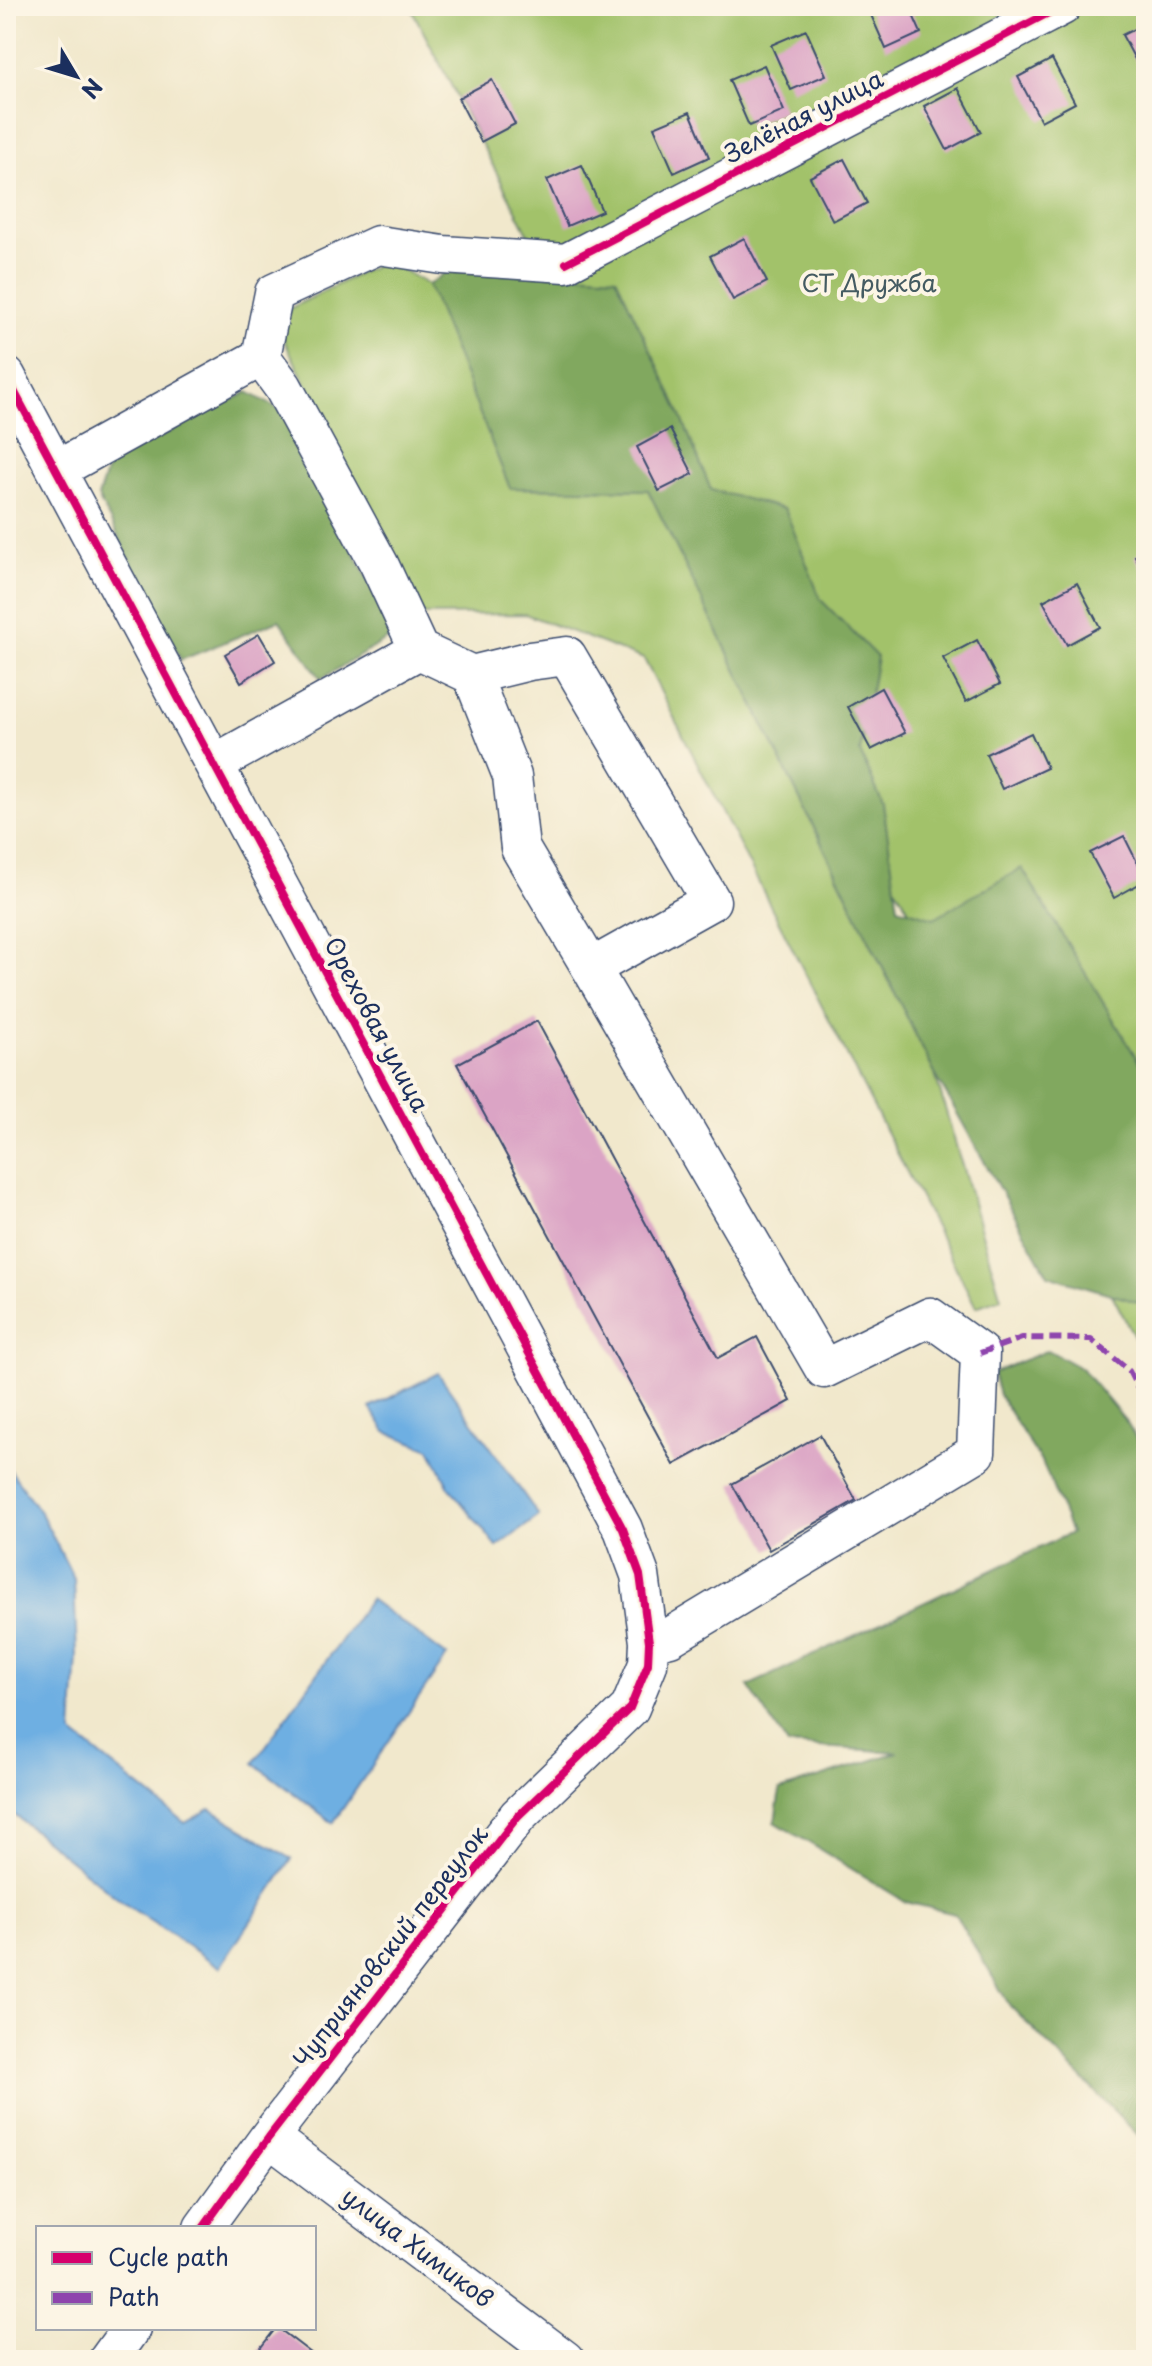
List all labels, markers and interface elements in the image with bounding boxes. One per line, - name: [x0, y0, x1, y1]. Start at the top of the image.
- north arrow: [36, 36, 116, 116]
- street label: Зелёная улица: [717, 60, 889, 171]
- text: N: [75, 72, 111, 106]
- park label: СТ Дружба: [801, 264, 937, 300]
- street label: Ореховая улица: [316, 930, 439, 1118]
- street label: Чуприяновский переулок: [283, 1816, 496, 2075]
- street label: улица Химиков: [335, 2178, 501, 2315]
- legend: [36, 2226, 316, 2330]
- text: Cycle path: [108, 2238, 229, 2274]
- text: Path: [108, 2278, 160, 2314]

